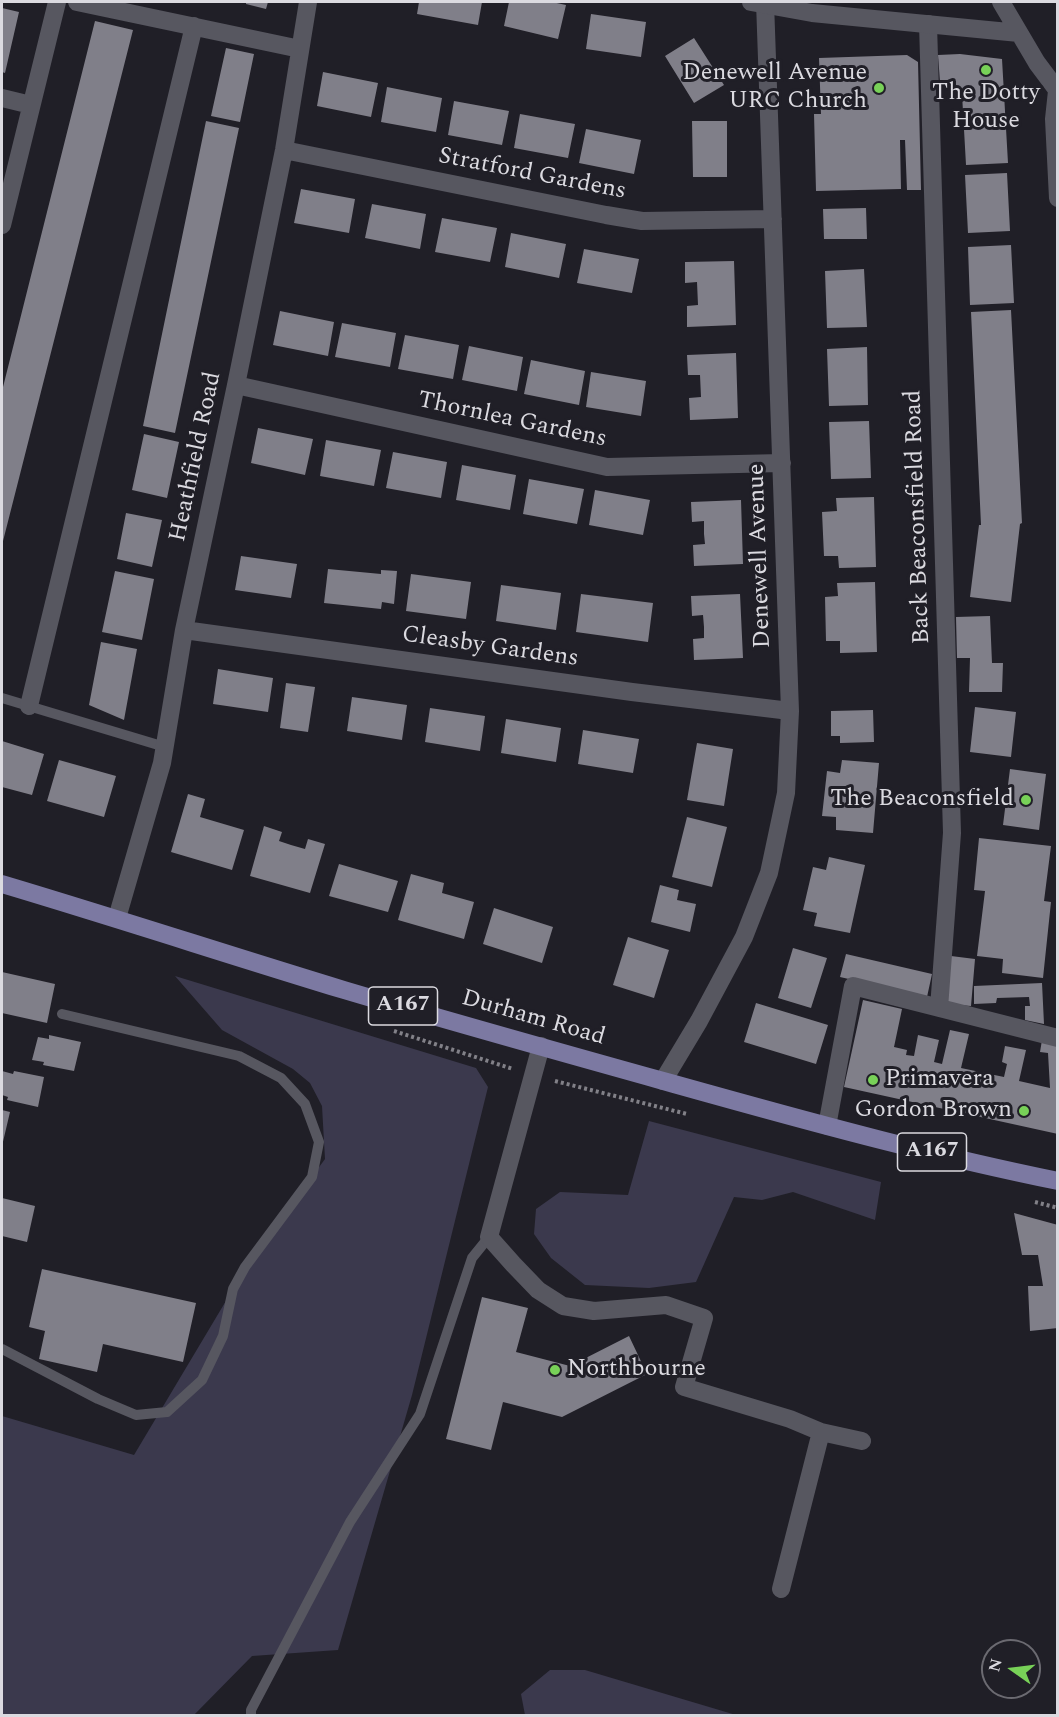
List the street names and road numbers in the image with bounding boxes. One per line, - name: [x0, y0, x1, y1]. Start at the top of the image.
- street label: Stratford Gardens: [436, 143, 628, 207]
- street label: Heathfield Road: [165, 369, 229, 545]
- street label: Thornlea Gardens: [415, 387, 609, 455]
- street label: Back Beaconsfield Road: [900, 389, 938, 645]
- street label: Denewell Avenue: [743, 463, 779, 649]
- street label: Cleasby Gardens: [400, 621, 580, 675]
- street label: Durham Road: [458, 985, 608, 1053]
- road number: A167: [368, 987, 438, 1025]
- road number: A167: [898, 1133, 966, 1171]

